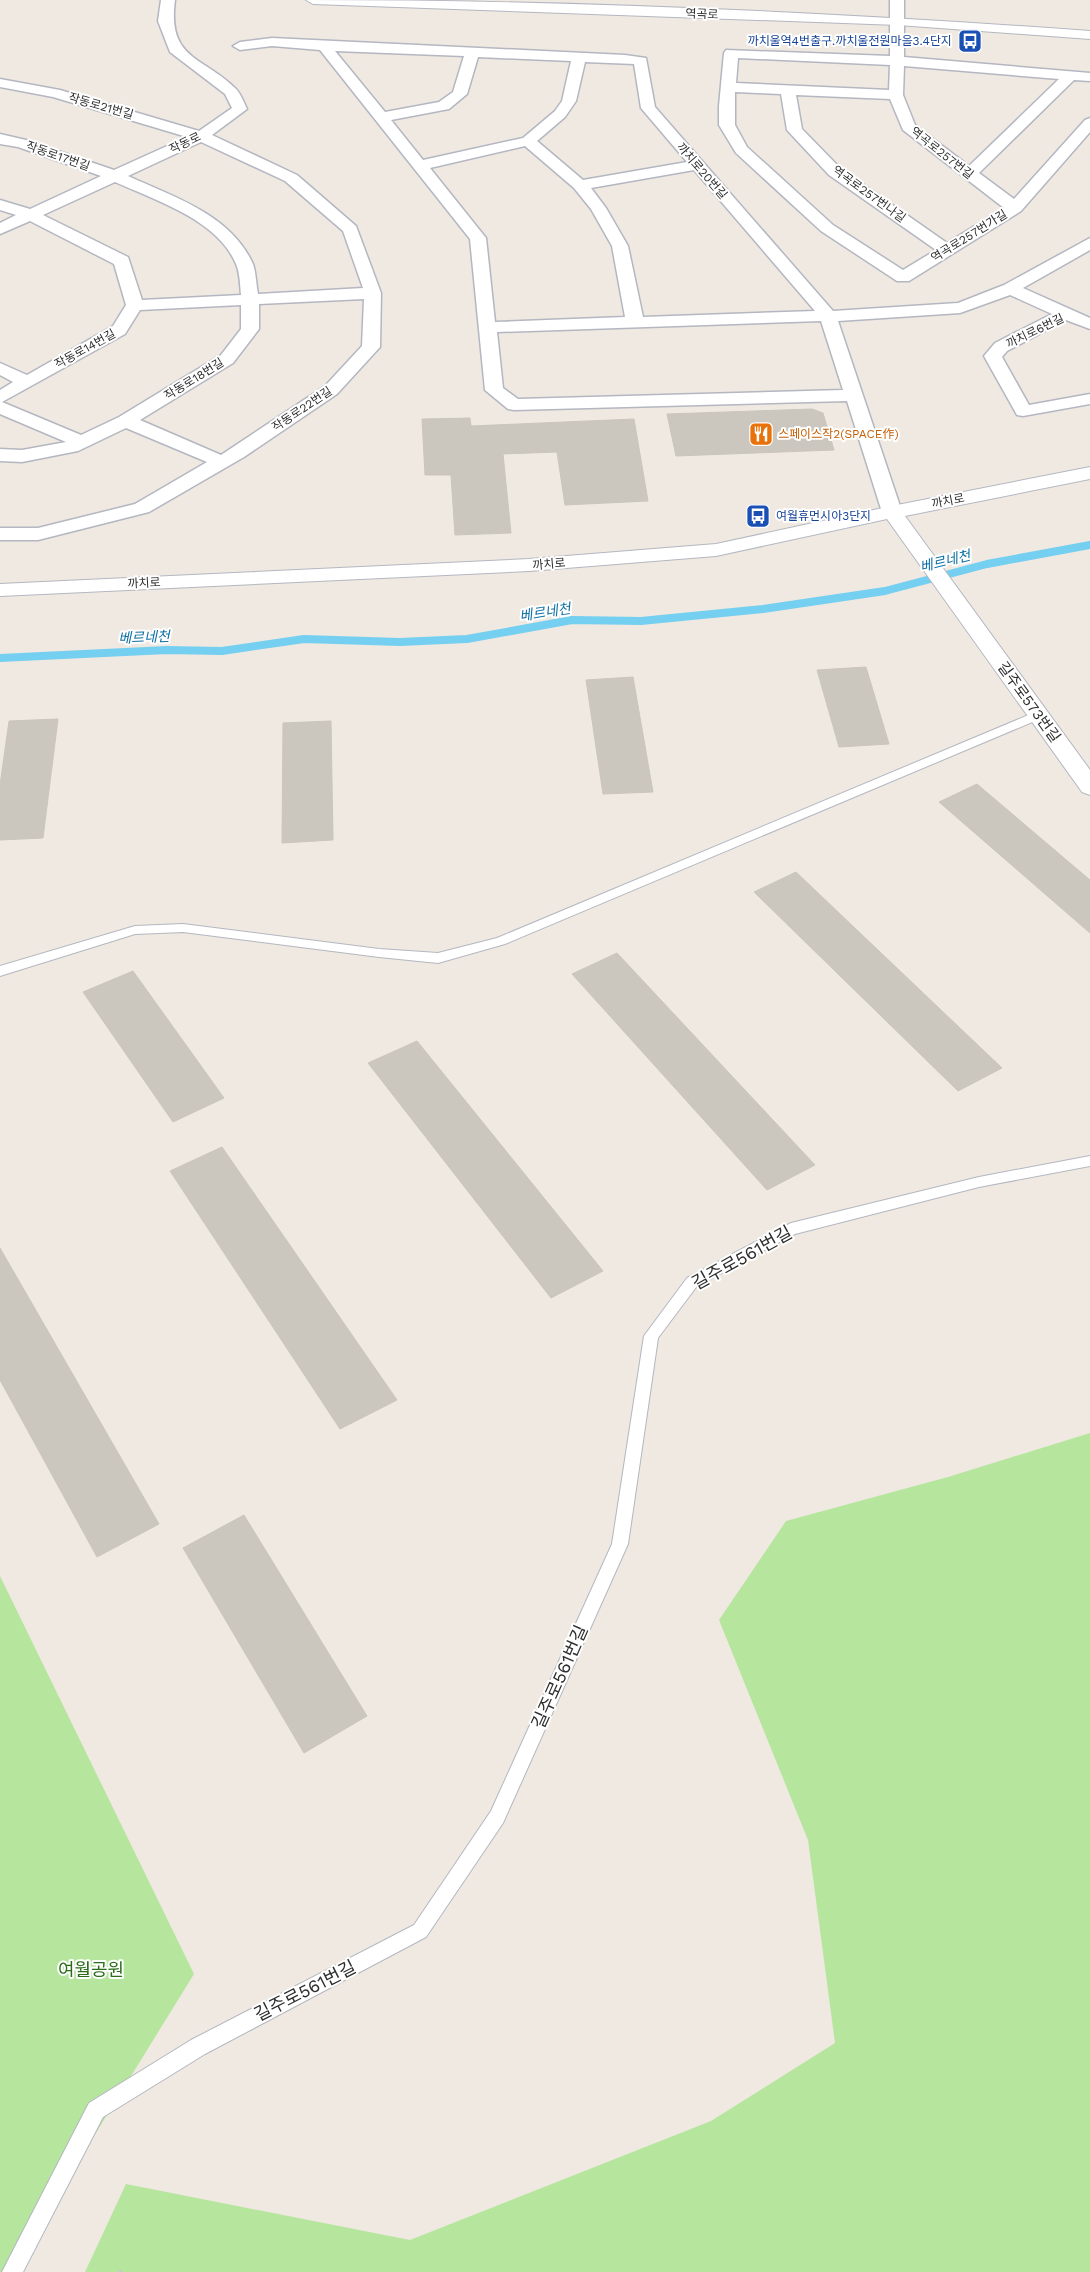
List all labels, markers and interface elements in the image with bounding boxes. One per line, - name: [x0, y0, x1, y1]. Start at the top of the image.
- street label: 역곡로: [685, 6, 719, 22]
- bus stop icon: 까치울역4번출구.까치울전원마을3.4단지: [957, 28, 983, 54]
- place label: 까치울역4번출구.까치울전원마을3.4단지: [747, 34, 952, 48]
- street label: 작동로21번길: [67, 90, 135, 122]
- street label: 역곡로257번길: [908, 124, 976, 182]
- street label: 작동로: [167, 129, 203, 157]
- street label: 작동로17번길: [24, 139, 92, 173]
- street label: 까치로20번길: [674, 140, 730, 202]
- street label: 역곡로257번나길: [830, 163, 908, 225]
- street label: 역곡로257번가길: [928, 207, 1010, 265]
- street label: 까치로6번길: [1004, 311, 1066, 351]
- street label: 작동로14번길: [52, 327, 118, 371]
- street label: 작동로18번길: [162, 355, 226, 403]
- street label: 작동로22번길: [269, 384, 335, 434]
- restaurant icon: 스페이스작2(SPACE作): [748, 421, 774, 447]
- place label: 스페이스작2(SPACE作): [778, 427, 899, 441]
- street label: 까치로: [930, 491, 966, 511]
- bus stop icon: 여월휴먼시아3단지: [745, 503, 771, 529]
- place label: 여월휴먼시아3단지: [776, 509, 871, 523]
- water label: 베르네천: [918, 547, 973, 575]
- street label: 까치로: [532, 556, 566, 572]
- street label: 까치로: [127, 575, 161, 591]
- water label: 베르네천: [518, 600, 573, 624]
- water label: 베르네천: [118, 628, 171, 646]
- street label: 길주로573번길: [994, 658, 1064, 746]
- street label: 길주로561번길: [688, 1221, 795, 1294]
- street label: 길주로561번길: [527, 1622, 592, 1732]
- street label: 길주로561번길: [250, 1956, 359, 2025]
- park label: 여월공원: [58, 1959, 124, 1980]

